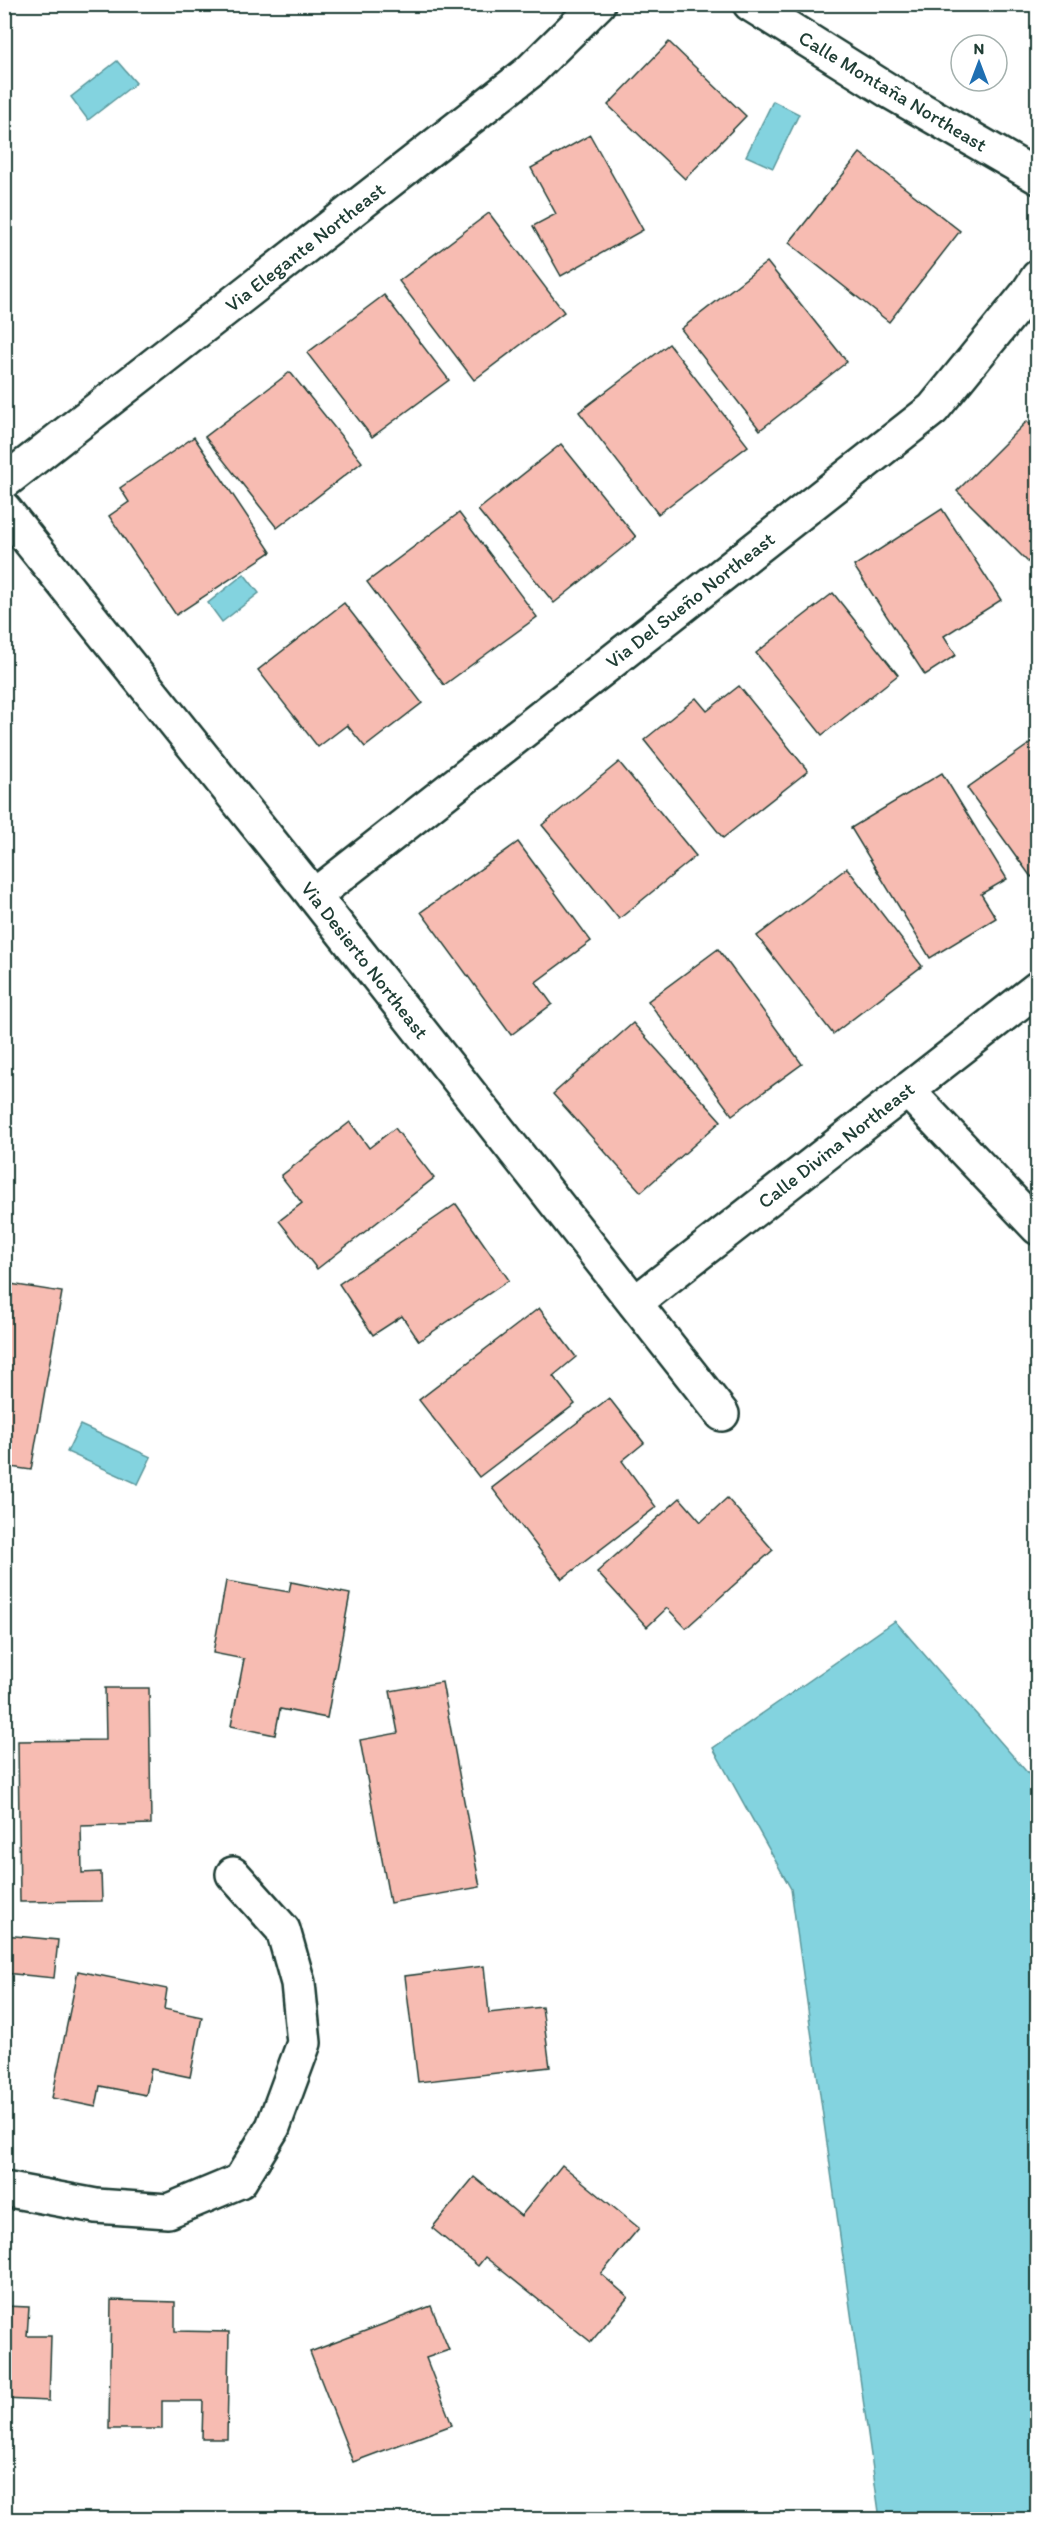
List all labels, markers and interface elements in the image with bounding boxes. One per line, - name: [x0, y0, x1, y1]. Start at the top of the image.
- street label: Calle Montaña Northeast: [794, 25, 992, 157]
- north arrow: [949, 33, 1009, 93]
- street label: Via Elegante Northeast: [220, 177, 390, 317]
- street label: Via Del Sueño Northeast: [601, 526, 780, 673]
- street label: Via Desierto Northeast: [296, 877, 434, 1044]
- street label: Calle Divina Northeast: [753, 1077, 919, 1213]

